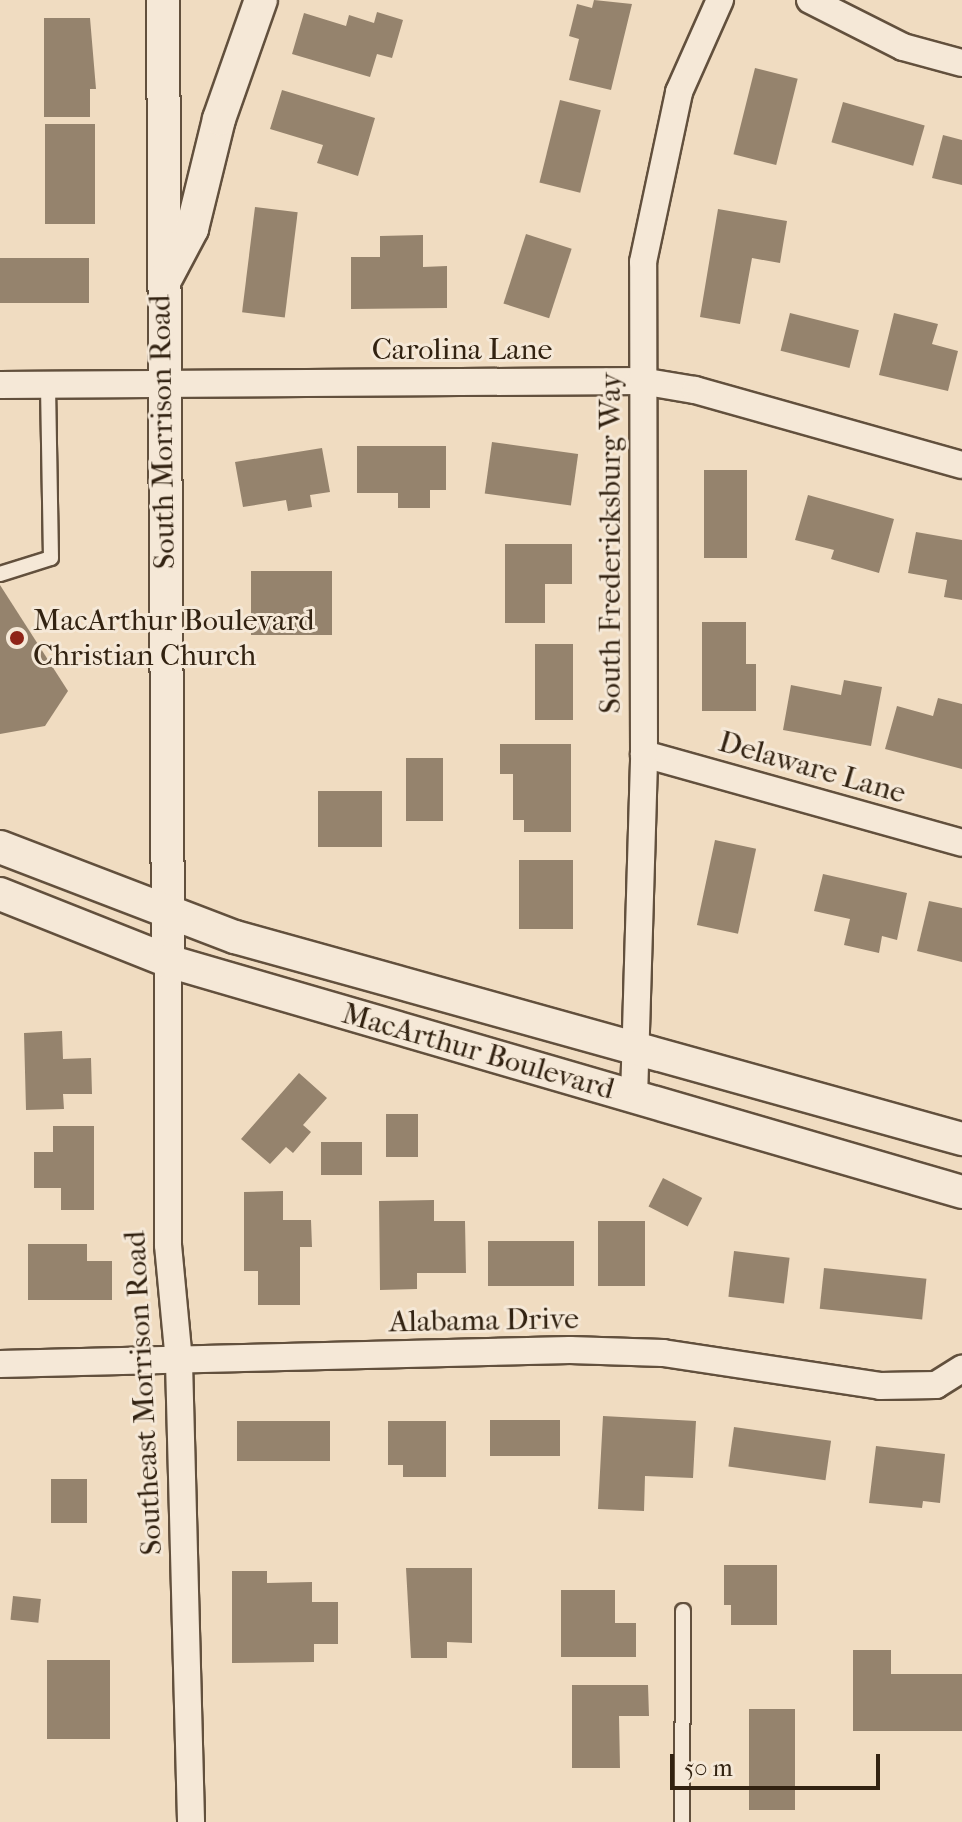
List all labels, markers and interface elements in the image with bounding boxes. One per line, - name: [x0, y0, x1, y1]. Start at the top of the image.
- street label: South Morrison Road: [143, 294, 183, 570]
- street label: Carolina Lane: [372, 332, 552, 368]
- street label: South Fredericksburg Way: [593, 372, 629, 714]
- place label: MacArthur Boulevard Christian Church: [33, 603, 315, 674]
- marker: MacArthur Boulevard Christian Church: [8, 629, 26, 647]
- street label: Delaware Lane: [714, 724, 910, 812]
- street label: MacArthur Boulevard: [338, 996, 618, 1108]
- street label: Southeast Morrison Road: [118, 1230, 170, 1556]
- street label: Alabama Drive: [389, 1301, 579, 1341]
- scale bar: [674, 1738, 884, 1788]
- text: 50 m: [684, 1754, 733, 1782]

